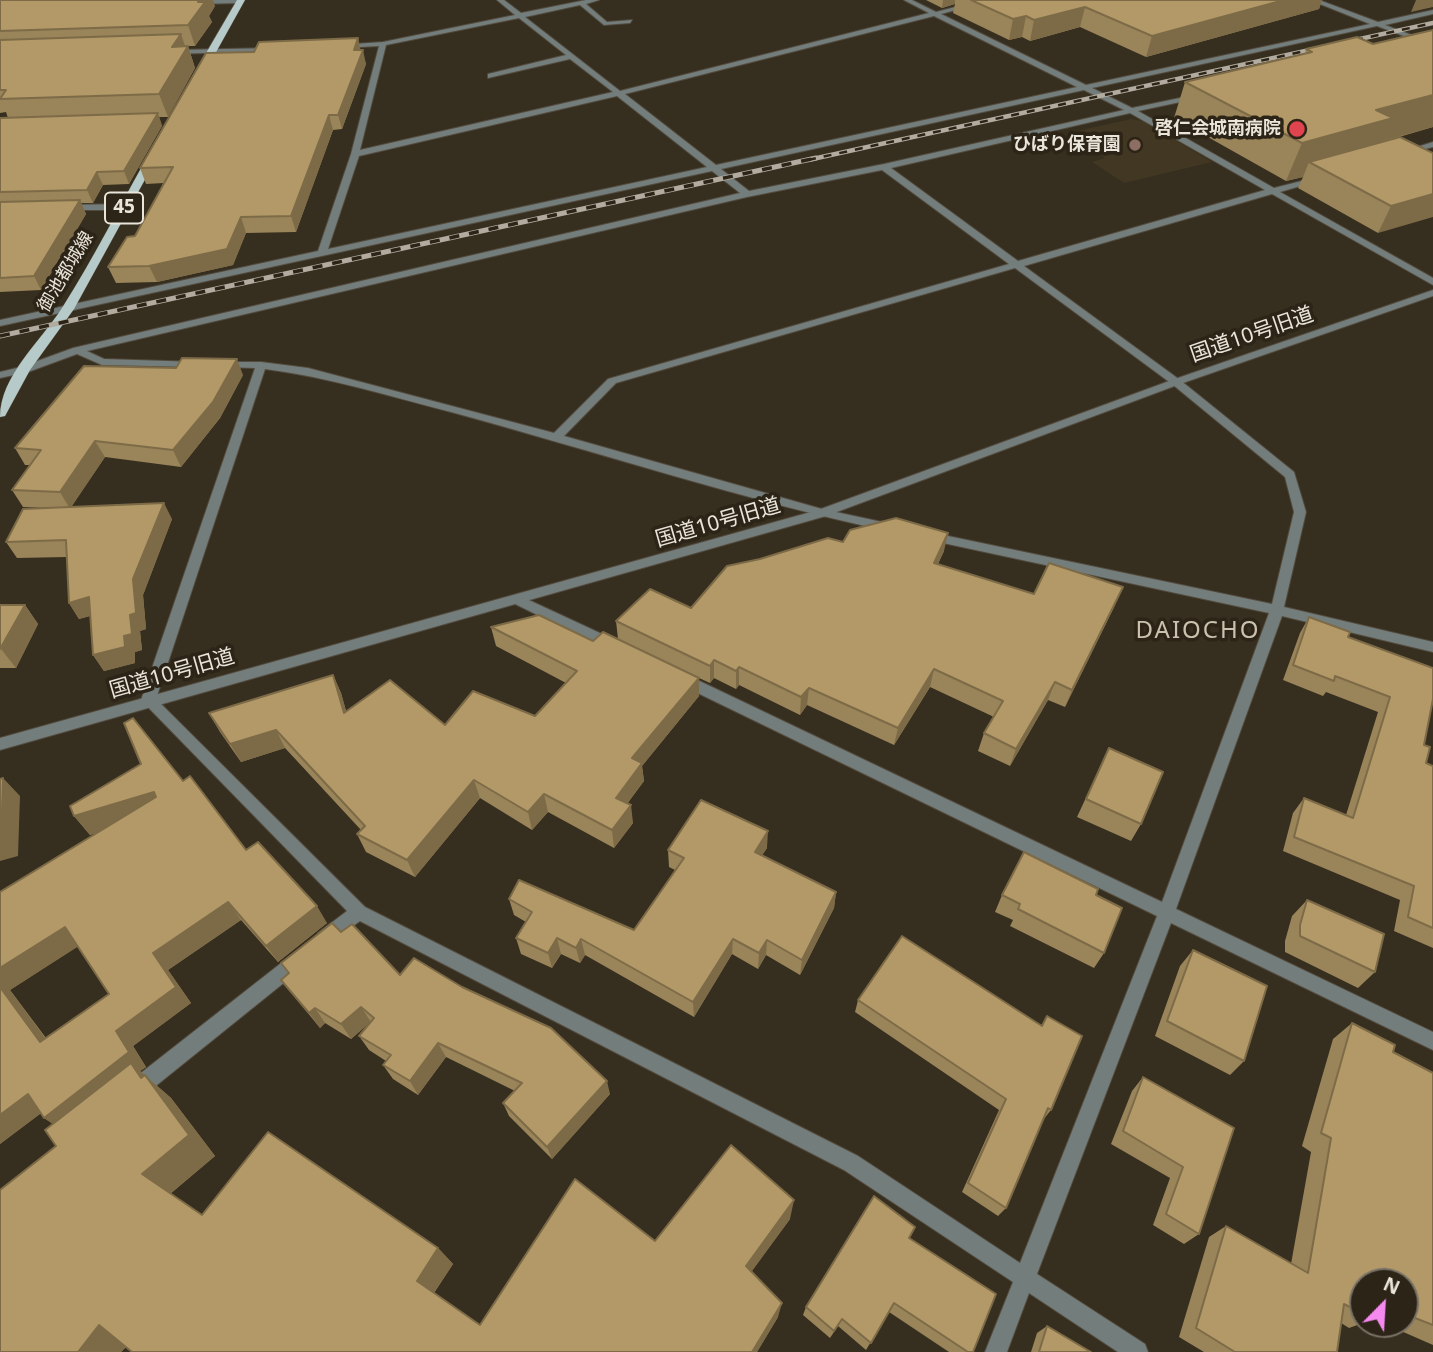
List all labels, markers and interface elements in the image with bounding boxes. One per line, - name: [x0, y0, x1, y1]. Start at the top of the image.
- place label: 啓仁会城南病院: [1155, 118, 1281, 140]
- marker: 啓仁会城南病院: [1287, 119, 1307, 139]
- place label: ひばり保育園: [1013, 134, 1121, 156]
- marker: ひばり保育園: [1127, 137, 1143, 153]
- road number: 45: [105, 192, 143, 224]
- street label: 御池都城線: [34, 228, 98, 316]
- street label: 国道10号旧道: [1187, 302, 1317, 368]
- street label: 国道10号旧道: [653, 493, 783, 553]
- district label: DAIOCHO: [1136, 617, 1260, 645]
- street label: 国道10号旧道: [107, 644, 237, 704]
- north arrow: [1349, 1268, 1419, 1338]
- text: N: [1379, 1271, 1404, 1301]

